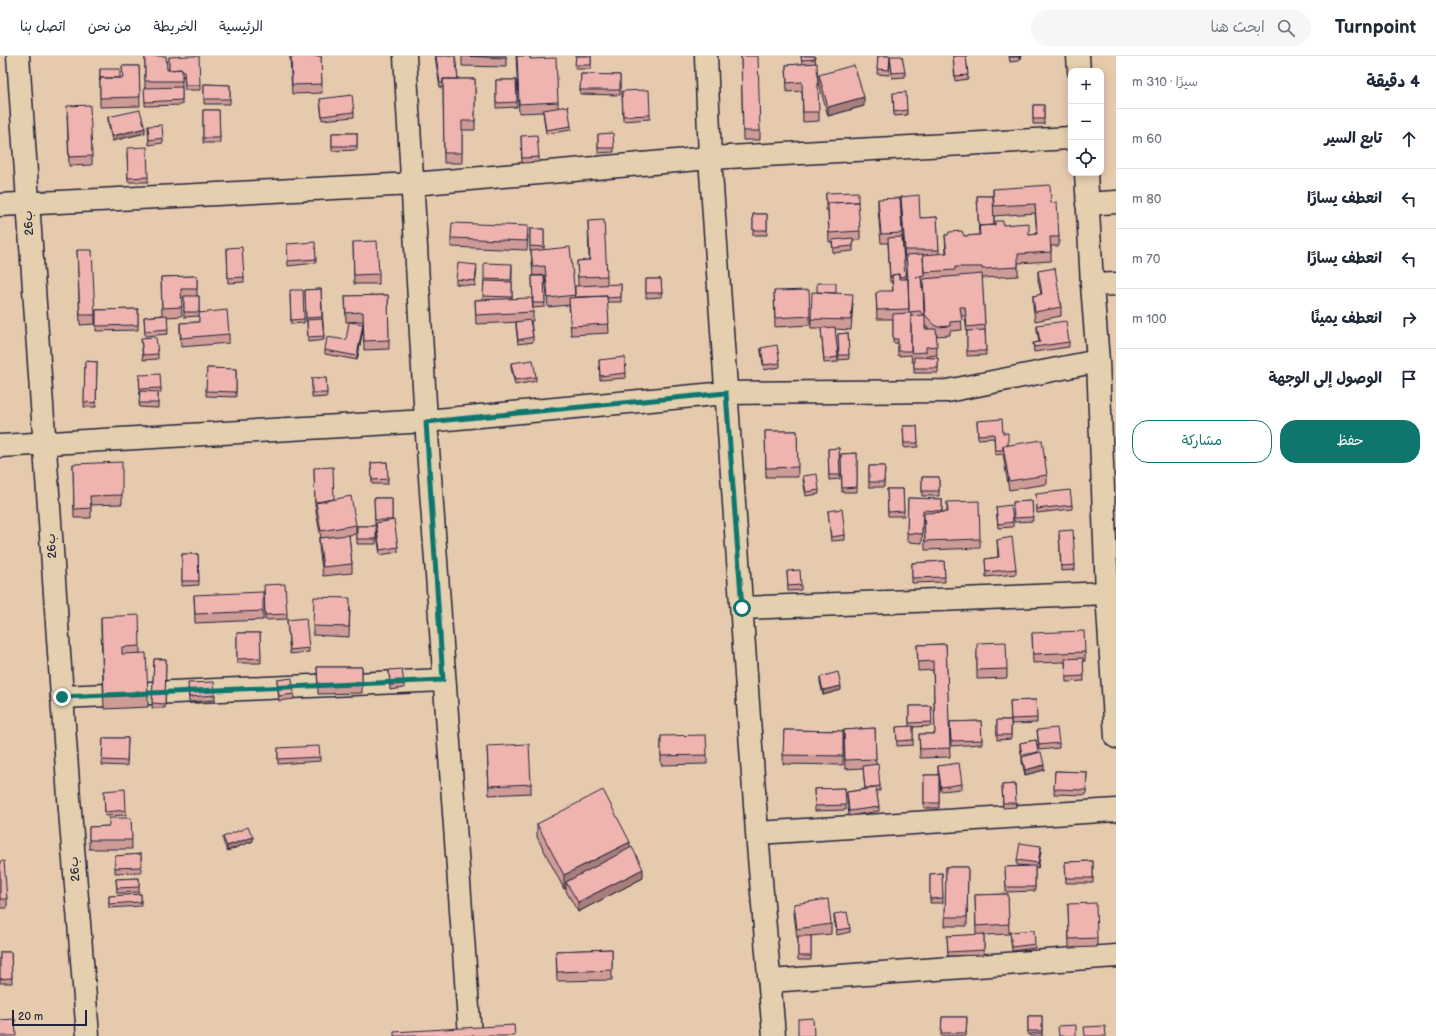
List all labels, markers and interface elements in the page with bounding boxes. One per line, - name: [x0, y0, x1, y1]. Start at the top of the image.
- search box: [1031, 10, 1311, 46]
- text: Turnpoint: [1335, 16, 1416, 39]
- icon: search: [1275, 17, 1297, 39]
- text: اتصل بنا: [20, 18, 66, 35]
- text: من نحن: [88, 18, 131, 35]
- text: الخريطة: [153, 18, 197, 35]
- text: الرئيسية: [219, 18, 263, 35]
- text: ابحث هنا: [1211, 18, 1265, 37]
- map controls: [1068, 68, 1104, 176]
- button: +: [1068, 68, 1104, 104]
- text: 4 دقيقة: [1366, 72, 1420, 92]
- text: سيرًا · 310 m: [1132, 74, 1198, 90]
- button: −: [1068, 104, 1104, 140]
- icon: ahead: [1398, 128, 1420, 150]
- text: تابع السير: [1324, 129, 1382, 148]
- text: 60 m: [1132, 131, 1162, 147]
- button: locate: [1068, 140, 1104, 176]
- icon: left: [1398, 188, 1420, 210]
- text: انعطف يسارًا: [1307, 189, 1382, 208]
- text: 80 m: [1132, 191, 1162, 207]
- street label: 26ب: [21, 210, 37, 236]
- icon: left: [1398, 248, 1420, 270]
- text: انعطف يسارًا: [1307, 249, 1382, 268]
- text: 70 m: [1132, 251, 1160, 267]
- icon: right: [1398, 308, 1420, 330]
- text: انعطف يمينًا: [1311, 309, 1382, 328]
- text: 100 m: [1132, 311, 1167, 327]
- icon: arrive: [1398, 368, 1420, 390]
- text: الوصول إلى الوجهة: [1268, 369, 1382, 388]
- button: مشاركة: [1132, 420, 1272, 463]
- button: حفظ: [1280, 420, 1420, 463]
- street label: 26ب: [44, 533, 60, 559]
- route start: [733, 599, 751, 617]
- route end: [53, 688, 71, 706]
- street label: 26ب: [66, 856, 84, 882]
- scale bar: [12, 1008, 87, 1027]
- text: 20 m: [18, 1010, 43, 1023]

